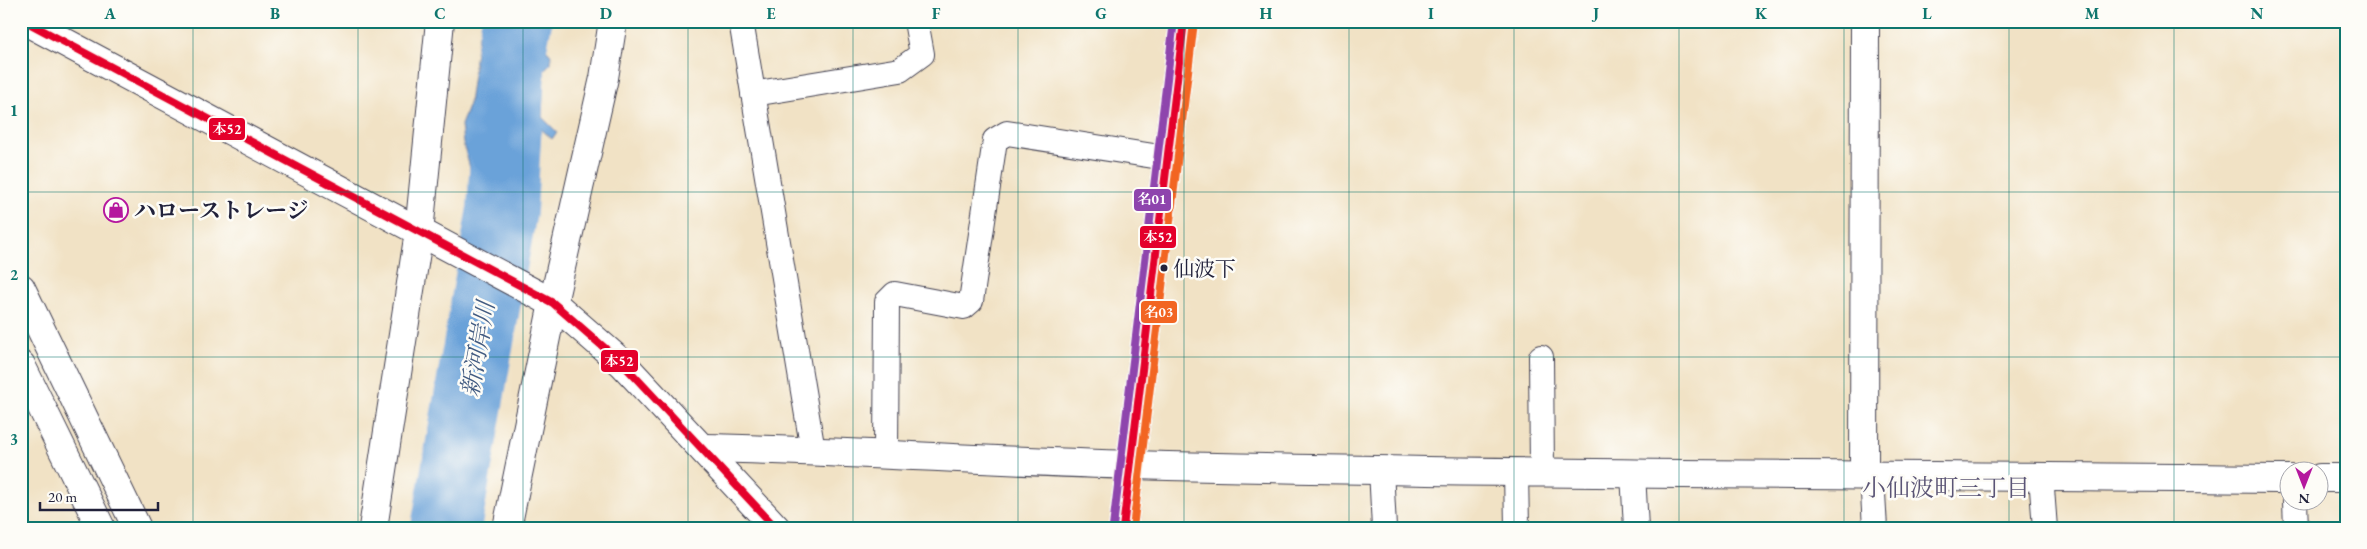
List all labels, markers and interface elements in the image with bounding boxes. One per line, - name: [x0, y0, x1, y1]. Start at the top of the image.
- text: A: [103, 3, 116, 24]
- text: B: [270, 3, 280, 24]
- text: C: [434, 3, 446, 24]
- text: D: [600, 3, 612, 24]
- text: E: [766, 3, 776, 24]
- text: F: [932, 3, 941, 24]
- text: G: [1095, 3, 1107, 24]
- text: H: [1260, 3, 1273, 24]
- text: I: [1428, 3, 1434, 24]
- text: J: [1591, 3, 1599, 24]
- text: K: [1755, 3, 1768, 24]
- text: L: [1922, 3, 1932, 24]
- text: M: [2085, 3, 2100, 24]
- text: N: [2251, 3, 2264, 24]
- text: 1: [10, 100, 18, 121]
- line badge: 本52: [208, 117, 246, 141]
- text: 本52: [213, 120, 242, 138]
- line badge: 名01: [1133, 188, 1172, 212]
- text: 名01: [1138, 190, 1166, 208]
- place label: ハローストレージ: [134, 196, 308, 225]
- shop icon: ハローストレージ: [103, 197, 129, 223]
- line badge: 本52: [1139, 225, 1177, 249]
- text: 本52: [1144, 228, 1173, 246]
- place label: 仙波下: [1173, 255, 1236, 282]
- marker: 仙波下: [1159, 263, 1169, 273]
- text: 2: [10, 264, 19, 285]
- water label: 新河岸川: [454, 296, 502, 399]
- line badge: 名03: [1140, 300, 1178, 324]
- text: 名03: [1145, 303, 1173, 321]
- line badge: 本52: [600, 349, 639, 373]
- text: 本52: [605, 352, 634, 370]
- text: 3: [10, 429, 18, 450]
- north arrow: [2280, 462, 2330, 512]
- district label: 小仙波町三丁目: [1862, 472, 2030, 503]
- scale bar: [40, 479, 158, 511]
- text: 20 m: [48, 487, 77, 506]
- text: N: [2298, 490, 2310, 508]

